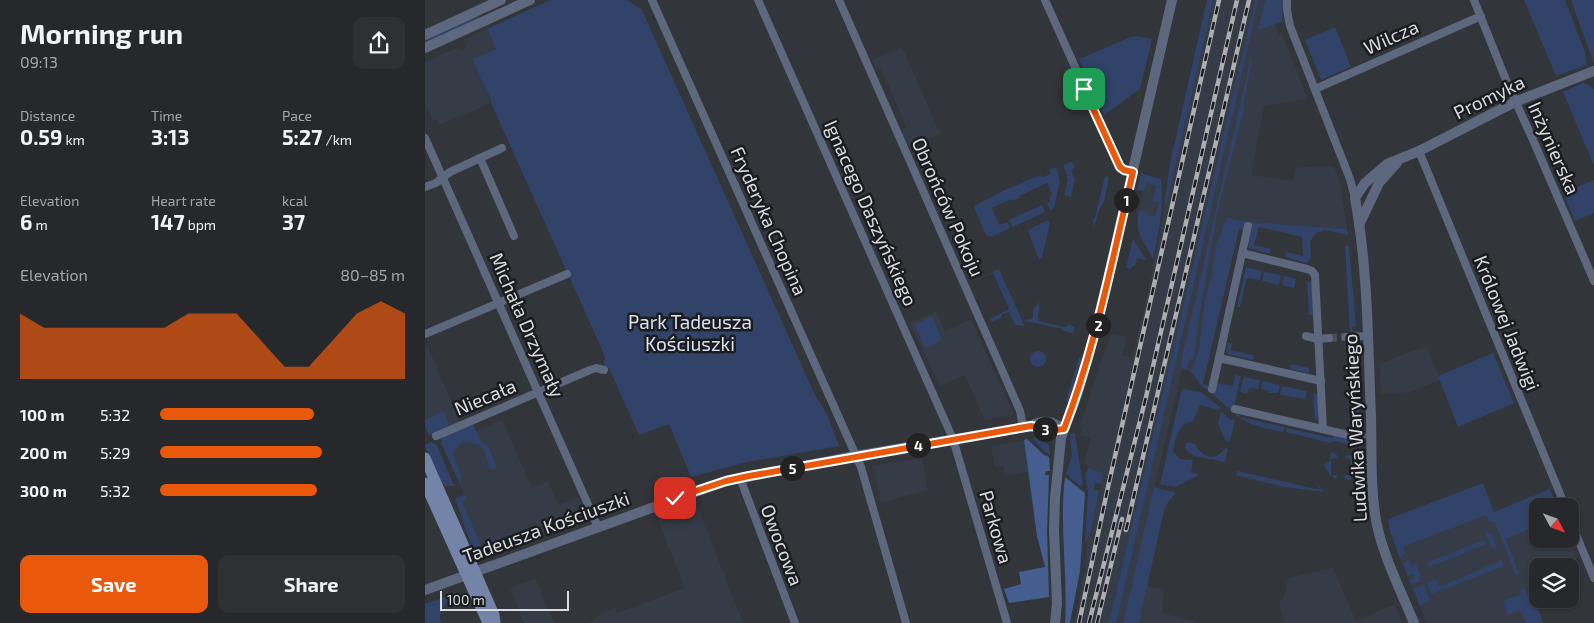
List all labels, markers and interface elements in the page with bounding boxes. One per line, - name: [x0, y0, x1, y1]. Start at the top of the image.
- street label: Wilcza: [1360, 14, 1422, 59]
- text: Morning run: [20, 16, 183, 50]
- button: share: [353, 17, 405, 69]
- text: 09:13: [20, 52, 58, 71]
- pin: [1063, 68, 1105, 110]
- street label: Promyka: [1450, 70, 1528, 124]
- icon: arrive: [1070, 75, 1098, 103]
- street label: Inżynierska: [1524, 98, 1585, 198]
- text: Distance: [20, 107, 75, 124]
- text: Time: [151, 107, 182, 124]
- text: Pace: [282, 107, 312, 124]
- street label: Ignacego Daszyńskiego: [820, 116, 923, 309]
- text: 0.59: [20, 124, 62, 149]
- text: 3:13: [151, 124, 189, 149]
- text: 5:27: [282, 124, 322, 149]
- text: km: [62, 131, 85, 148]
- text: /km: [322, 131, 352, 148]
- street label: Obrońców Pokoju: [907, 134, 989, 280]
- street label: Fryderyka Chopina: [726, 143, 813, 299]
- pin: 1: [1113, 188, 1139, 212]
- text: Elevation: [20, 192, 79, 209]
- text: Heart rate: [151, 192, 216, 209]
- text: kcal: [282, 192, 308, 209]
- text: 1: [1123, 192, 1130, 209]
- text: 6: [20, 209, 32, 234]
- text: 147: [151, 209, 185, 234]
- text: 37: [282, 209, 305, 234]
- text: m: [32, 216, 48, 233]
- text: bpm: [185, 216, 216, 233]
- street label: Michała Drzymały: [485, 249, 570, 401]
- street label: Królowej Jadwigi: [1470, 252, 1545, 394]
- text: Elevation: [20, 265, 88, 284]
- text: 80–85 m: [340, 265, 405, 284]
- park label: Park Tadeusza Kościuszki: [628, 310, 752, 355]
- pin: 2: [1085, 312, 1111, 338]
- text: 2: [1094, 317, 1103, 334]
- street label: Ludwika Waryńskiego: [1338, 333, 1371, 523]
- street label: Niecała: [451, 373, 519, 420]
- text: 100 m: [20, 405, 65, 424]
- text: 5:32: [100, 405, 130, 424]
- pin: 3: [1033, 416, 1057, 442]
- text: 3: [1042, 421, 1049, 438]
- pin: 4: [905, 432, 931, 458]
- text: 4: [914, 437, 923, 454]
- text: 200 m: [20, 443, 67, 462]
- text: 5:29: [100, 443, 131, 462]
- pin: 5: [779, 456, 805, 480]
- text: 5: [789, 460, 796, 477]
- pin: [654, 477, 696, 519]
- text: 300 m: [20, 481, 67, 500]
- text: 5:32: [100, 481, 130, 500]
- icon: check: [661, 484, 689, 512]
- street label: Tadeusza Kościuszki: [459, 486, 632, 567]
- street label: Parkowa: [975, 487, 1018, 566]
- north arrow: [1529, 498, 1579, 548]
- map controls: [1529, 498, 1579, 608]
- street label: Owocowa: [756, 501, 808, 589]
- button: Save: [20, 555, 208, 613]
- button: Share: [218, 555, 405, 613]
- button: layers: [1529, 558, 1579, 608]
- scale bar: [440, 588, 569, 611]
- text: 100 m: [447, 591, 485, 608]

